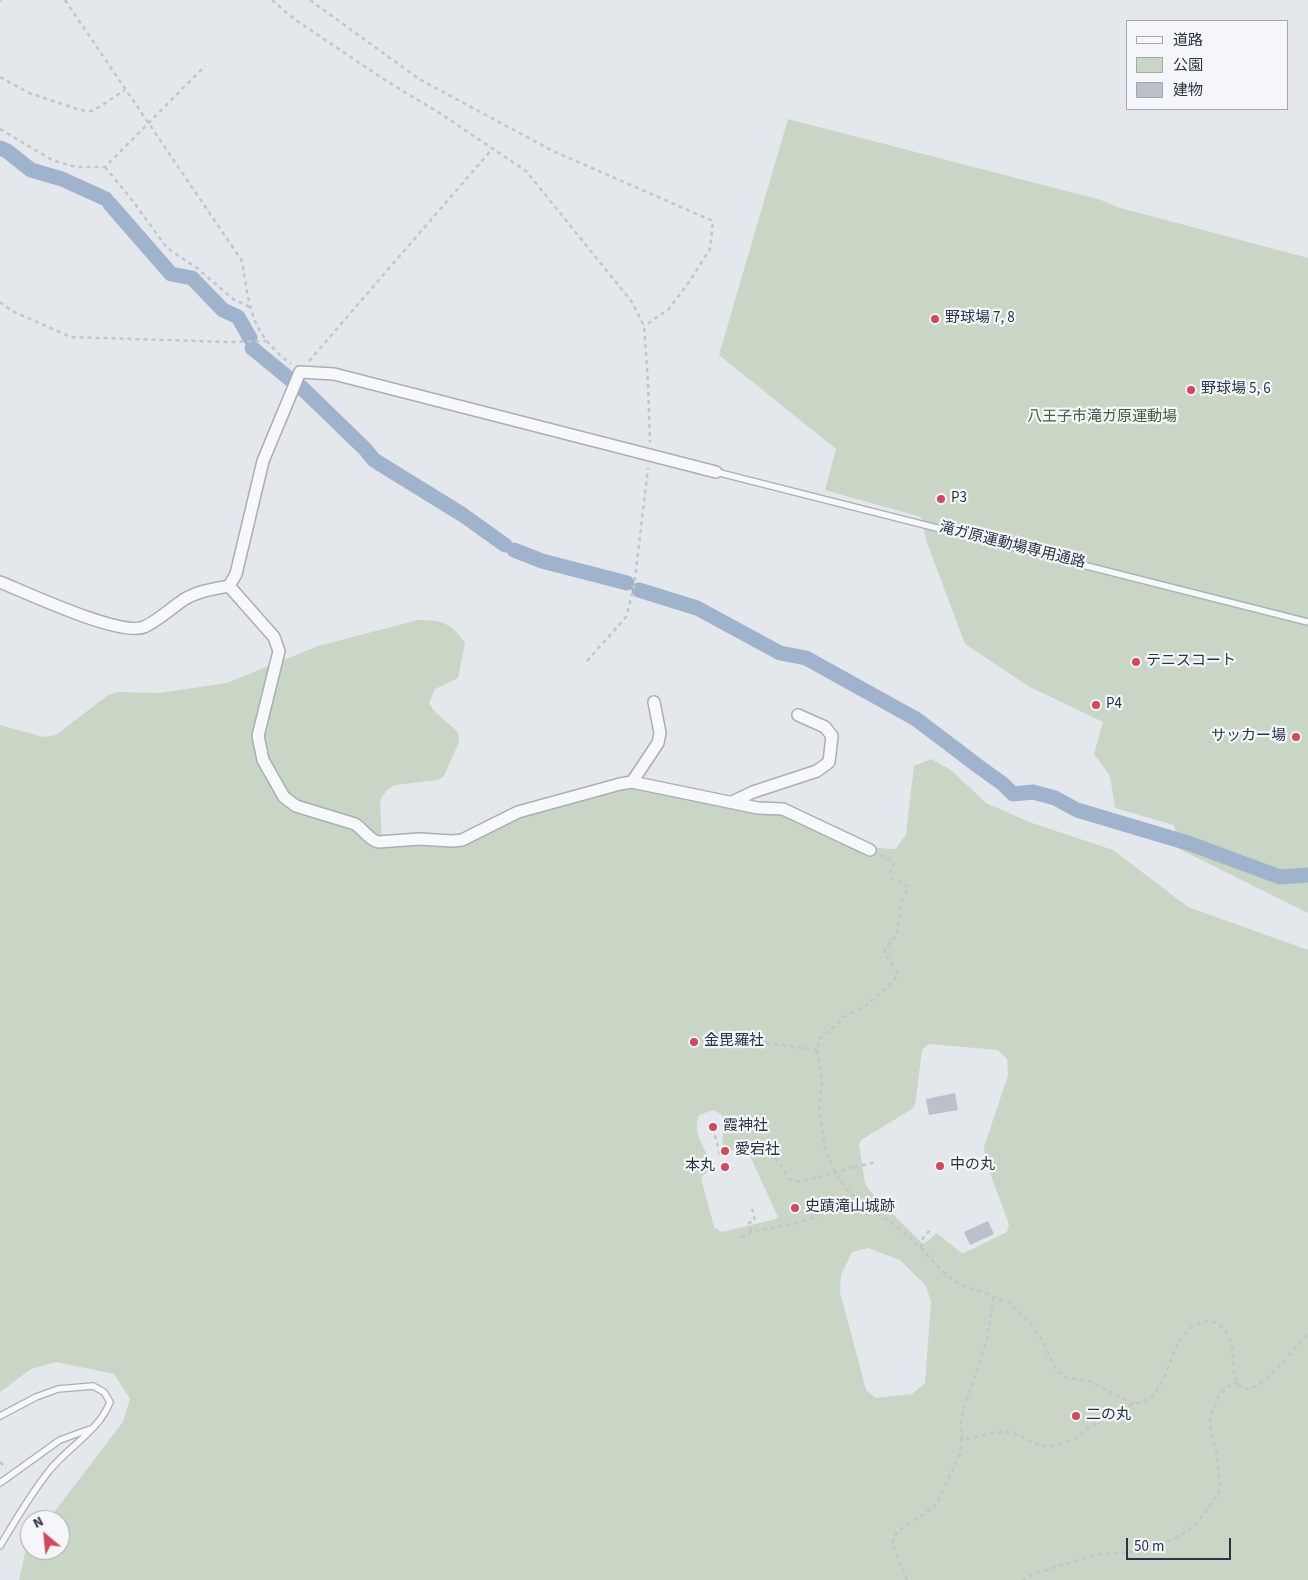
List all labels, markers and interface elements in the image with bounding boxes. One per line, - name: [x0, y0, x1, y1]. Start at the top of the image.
- legend: [1126, 20, 1288, 110]
- text: 道路: [1173, 30, 1203, 51]
- text: 公園: [1173, 55, 1203, 76]
- text: 建物: [1173, 80, 1203, 101]
- place label: 野球場 7, 8: [945, 310, 1015, 328]
- marker: 野球場 7, 8: [929, 313, 941, 325]
- place label: 野球場 5, 6: [1201, 381, 1271, 399]
- marker: 野球場 5, 6: [1185, 384, 1197, 396]
- park label: 八王子市滝ガ原運動場: [1027, 409, 1177, 427]
- place label: P3: [951, 490, 967, 508]
- marker: P3: [935, 493, 947, 505]
- street label: 滝ガ原運動場専用通路: [937, 519, 1087, 573]
- place label: テニスコート: [1146, 653, 1236, 671]
- marker: テニスコート: [1130, 656, 1142, 668]
- place label: P4: [1106, 696, 1122, 714]
- marker: P4: [1090, 699, 1102, 711]
- place label: サッカー場: [1211, 728, 1286, 746]
- marker: サッカー場: [1290, 731, 1302, 743]
- place label: 金毘羅社: [704, 1033, 764, 1051]
- marker: 金毘羅社: [688, 1036, 700, 1048]
- place label: 霞神社: [723, 1118, 768, 1136]
- marker: 霞神社: [707, 1121, 719, 1133]
- place label: 愛宕社: [735, 1142, 780, 1160]
- marker: 愛宕社: [719, 1145, 731, 1157]
- place label: 中の丸: [950, 1157, 995, 1175]
- place label: 本丸: [685, 1158, 715, 1176]
- marker: 中の丸: [934, 1160, 946, 1172]
- marker: 本丸: [719, 1161, 731, 1173]
- place label: 史蹟滝山城跡: [805, 1199, 895, 1217]
- marker: 史蹟滝山城跡: [789, 1202, 801, 1214]
- place label: 二の丸: [1086, 1407, 1131, 1425]
- marker: 二の丸: [1070, 1410, 1082, 1422]
- north arrow: [20, 1510, 70, 1560]
- text: N: [30, 1512, 47, 1534]
- scale bar: [1128, 1528, 1233, 1560]
- text: 50 m: [1134, 1536, 1164, 1557]

